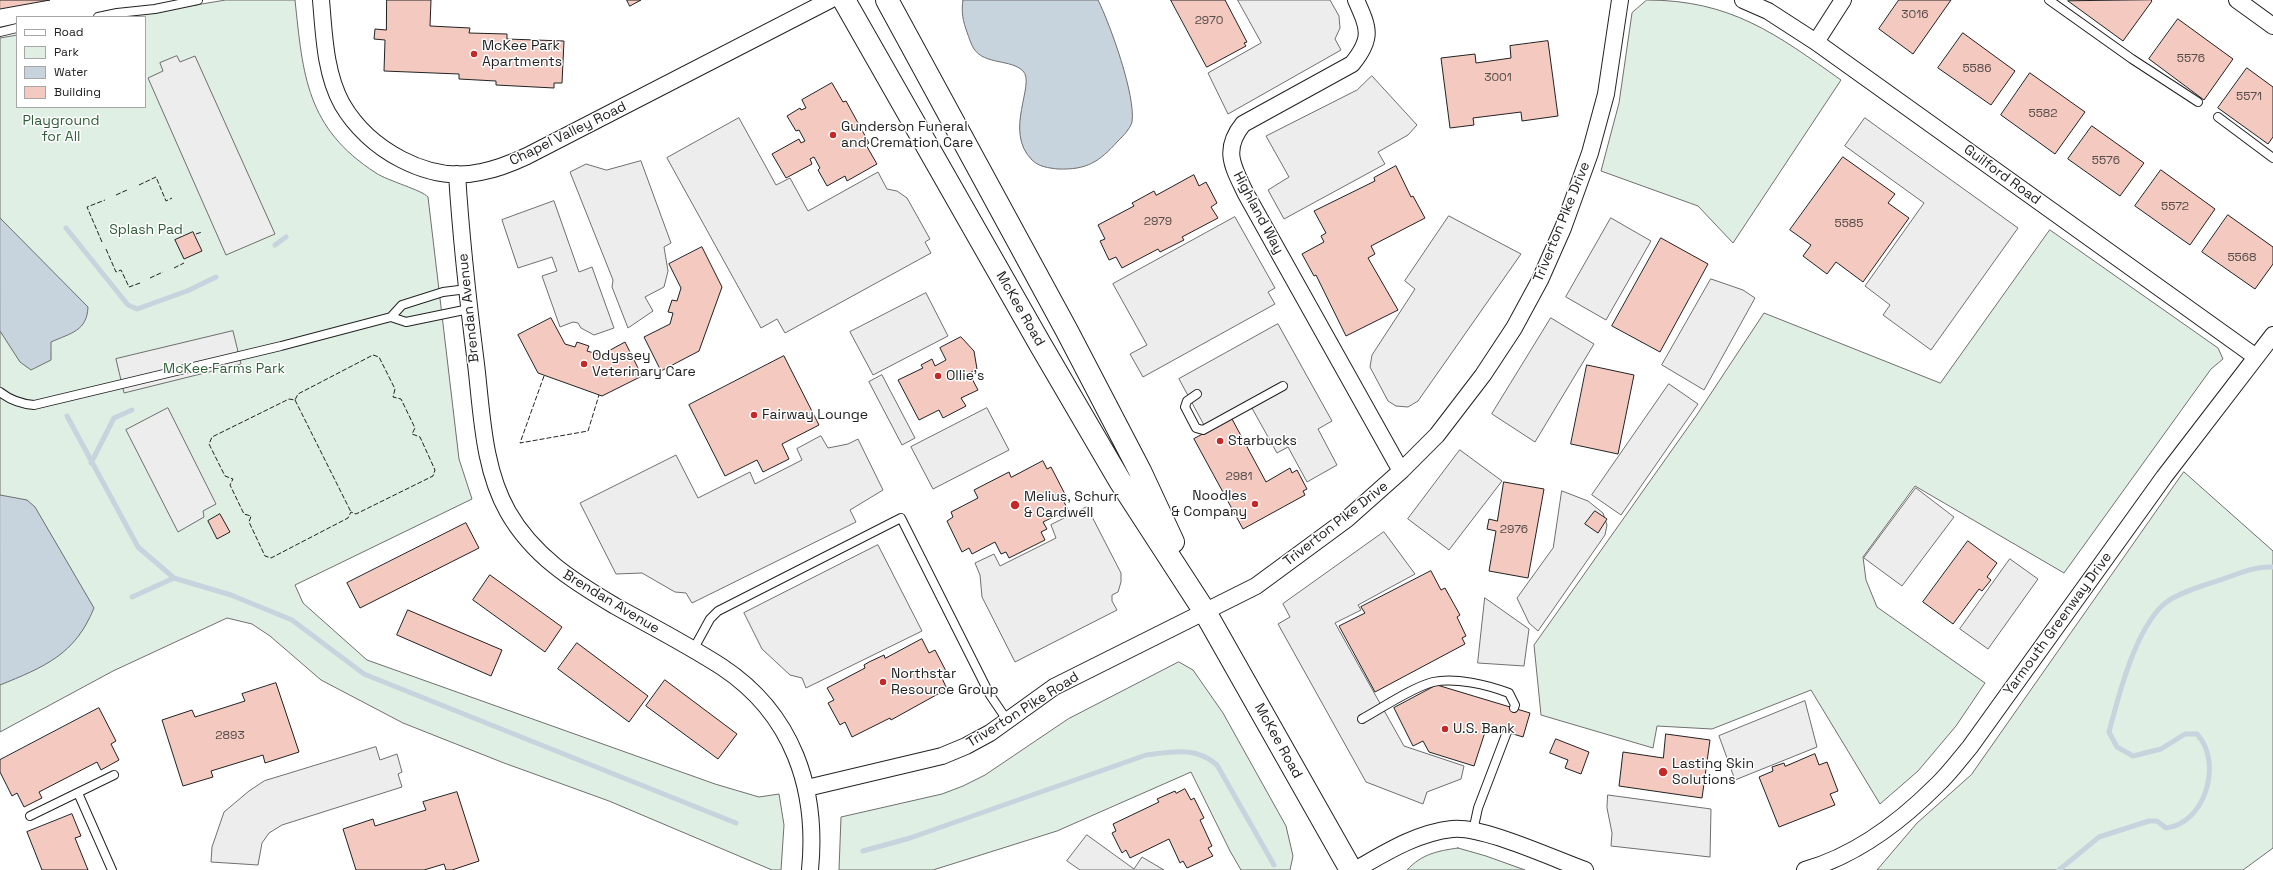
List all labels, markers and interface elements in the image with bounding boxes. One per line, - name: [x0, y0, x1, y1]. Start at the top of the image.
- house number: 3016: [1901, 8, 1929, 22]
- house number: 2970: [1195, 14, 1223, 28]
- legend: [16, 16, 146, 108]
- text: Road: [54, 24, 83, 40]
- place label: McKee Park Apartments: [482, 38, 562, 70]
- text: Park: [54, 44, 79, 60]
- marker: McKee Park Apartments: [469, 49, 479, 59]
- house number: 5576: [2177, 52, 2205, 66]
- house number: 5586: [1962, 62, 1992, 76]
- text: Water: [54, 64, 88, 80]
- house number: 3001: [1484, 71, 1512, 85]
- text: Building: [54, 84, 101, 100]
- house number: 5571: [2236, 90, 2262, 104]
- street label: Chapel Valley Road: [507, 98, 629, 170]
- house number: 5582: [2028, 107, 2058, 121]
- park label: Playground for All: [22, 113, 100, 146]
- place label: Gunderson Funeral and Cremation Care: [841, 119, 973, 152]
- marker: Gunderson Funeral and Cremation Care: [828, 130, 838, 140]
- street label: Guilford Road: [1960, 141, 2044, 209]
- house number: 5576: [2092, 154, 2120, 168]
- street label: Triverton Pike Drive: [1530, 159, 1594, 285]
- street label: Highland Way: [1229, 169, 1287, 257]
- house number: 5572: [2161, 200, 2189, 214]
- house number: 2979: [1144, 215, 1172, 229]
- house number: 5585: [1834, 217, 1864, 231]
- park label: Splash Pad: [109, 222, 183, 238]
- house number: 5568: [2227, 251, 2257, 265]
- street label: Brendan Avenue: [455, 253, 483, 363]
- street label: McKee Road: [992, 269, 1048, 349]
- place label: Odyssey Veterinary Care: [592, 348, 696, 380]
- marker: Odyssey Veterinary Care: [579, 359, 589, 369]
- park label: McKee Farms Park: [163, 361, 285, 377]
- place label: Ollie's: [946, 368, 984, 384]
- marker: Ollie's: [933, 371, 943, 381]
- place label: Fairway Lounge: [762, 407, 868, 423]
- marker: Fairway Lounge: [749, 410, 759, 420]
- place label: Starbucks: [1228, 433, 1297, 449]
- marker: Starbucks: [1215, 436, 1225, 446]
- house number: 2981: [1225, 470, 1253, 484]
- street label: Triverton Pike Drive: [1280, 478, 1392, 570]
- place label: Noodles & Company: [1171, 488, 1247, 520]
- place label: Melius, Schurr & Cardwell: [1024, 489, 1119, 522]
- marker: Melius, Schurr & Cardwell: [1009, 499, 1021, 511]
- marker: Noodles & Company: [1250, 499, 1260, 509]
- house number: 2976: [1500, 523, 1528, 537]
- street label: Yarmouth Greenway Drive: [2000, 549, 2116, 699]
- street label: Brendan Avenue: [560, 567, 662, 637]
- place label: Northstar Resource Group: [891, 666, 999, 698]
- street label: Triverton Pike Road: [964, 669, 1082, 751]
- marker: Northstar Resource Group: [878, 677, 888, 687]
- street label: McKee Road: [1250, 701, 1306, 781]
- place label: U.S. Bank: [1453, 721, 1515, 737]
- marker: U.S. Bank: [1440, 724, 1450, 734]
- house number: 2893: [215, 729, 245, 743]
- place label: Lasting Skin Solutions: [1672, 756, 1754, 788]
- marker: Lasting Skin Solutions: [1657, 766, 1669, 778]

